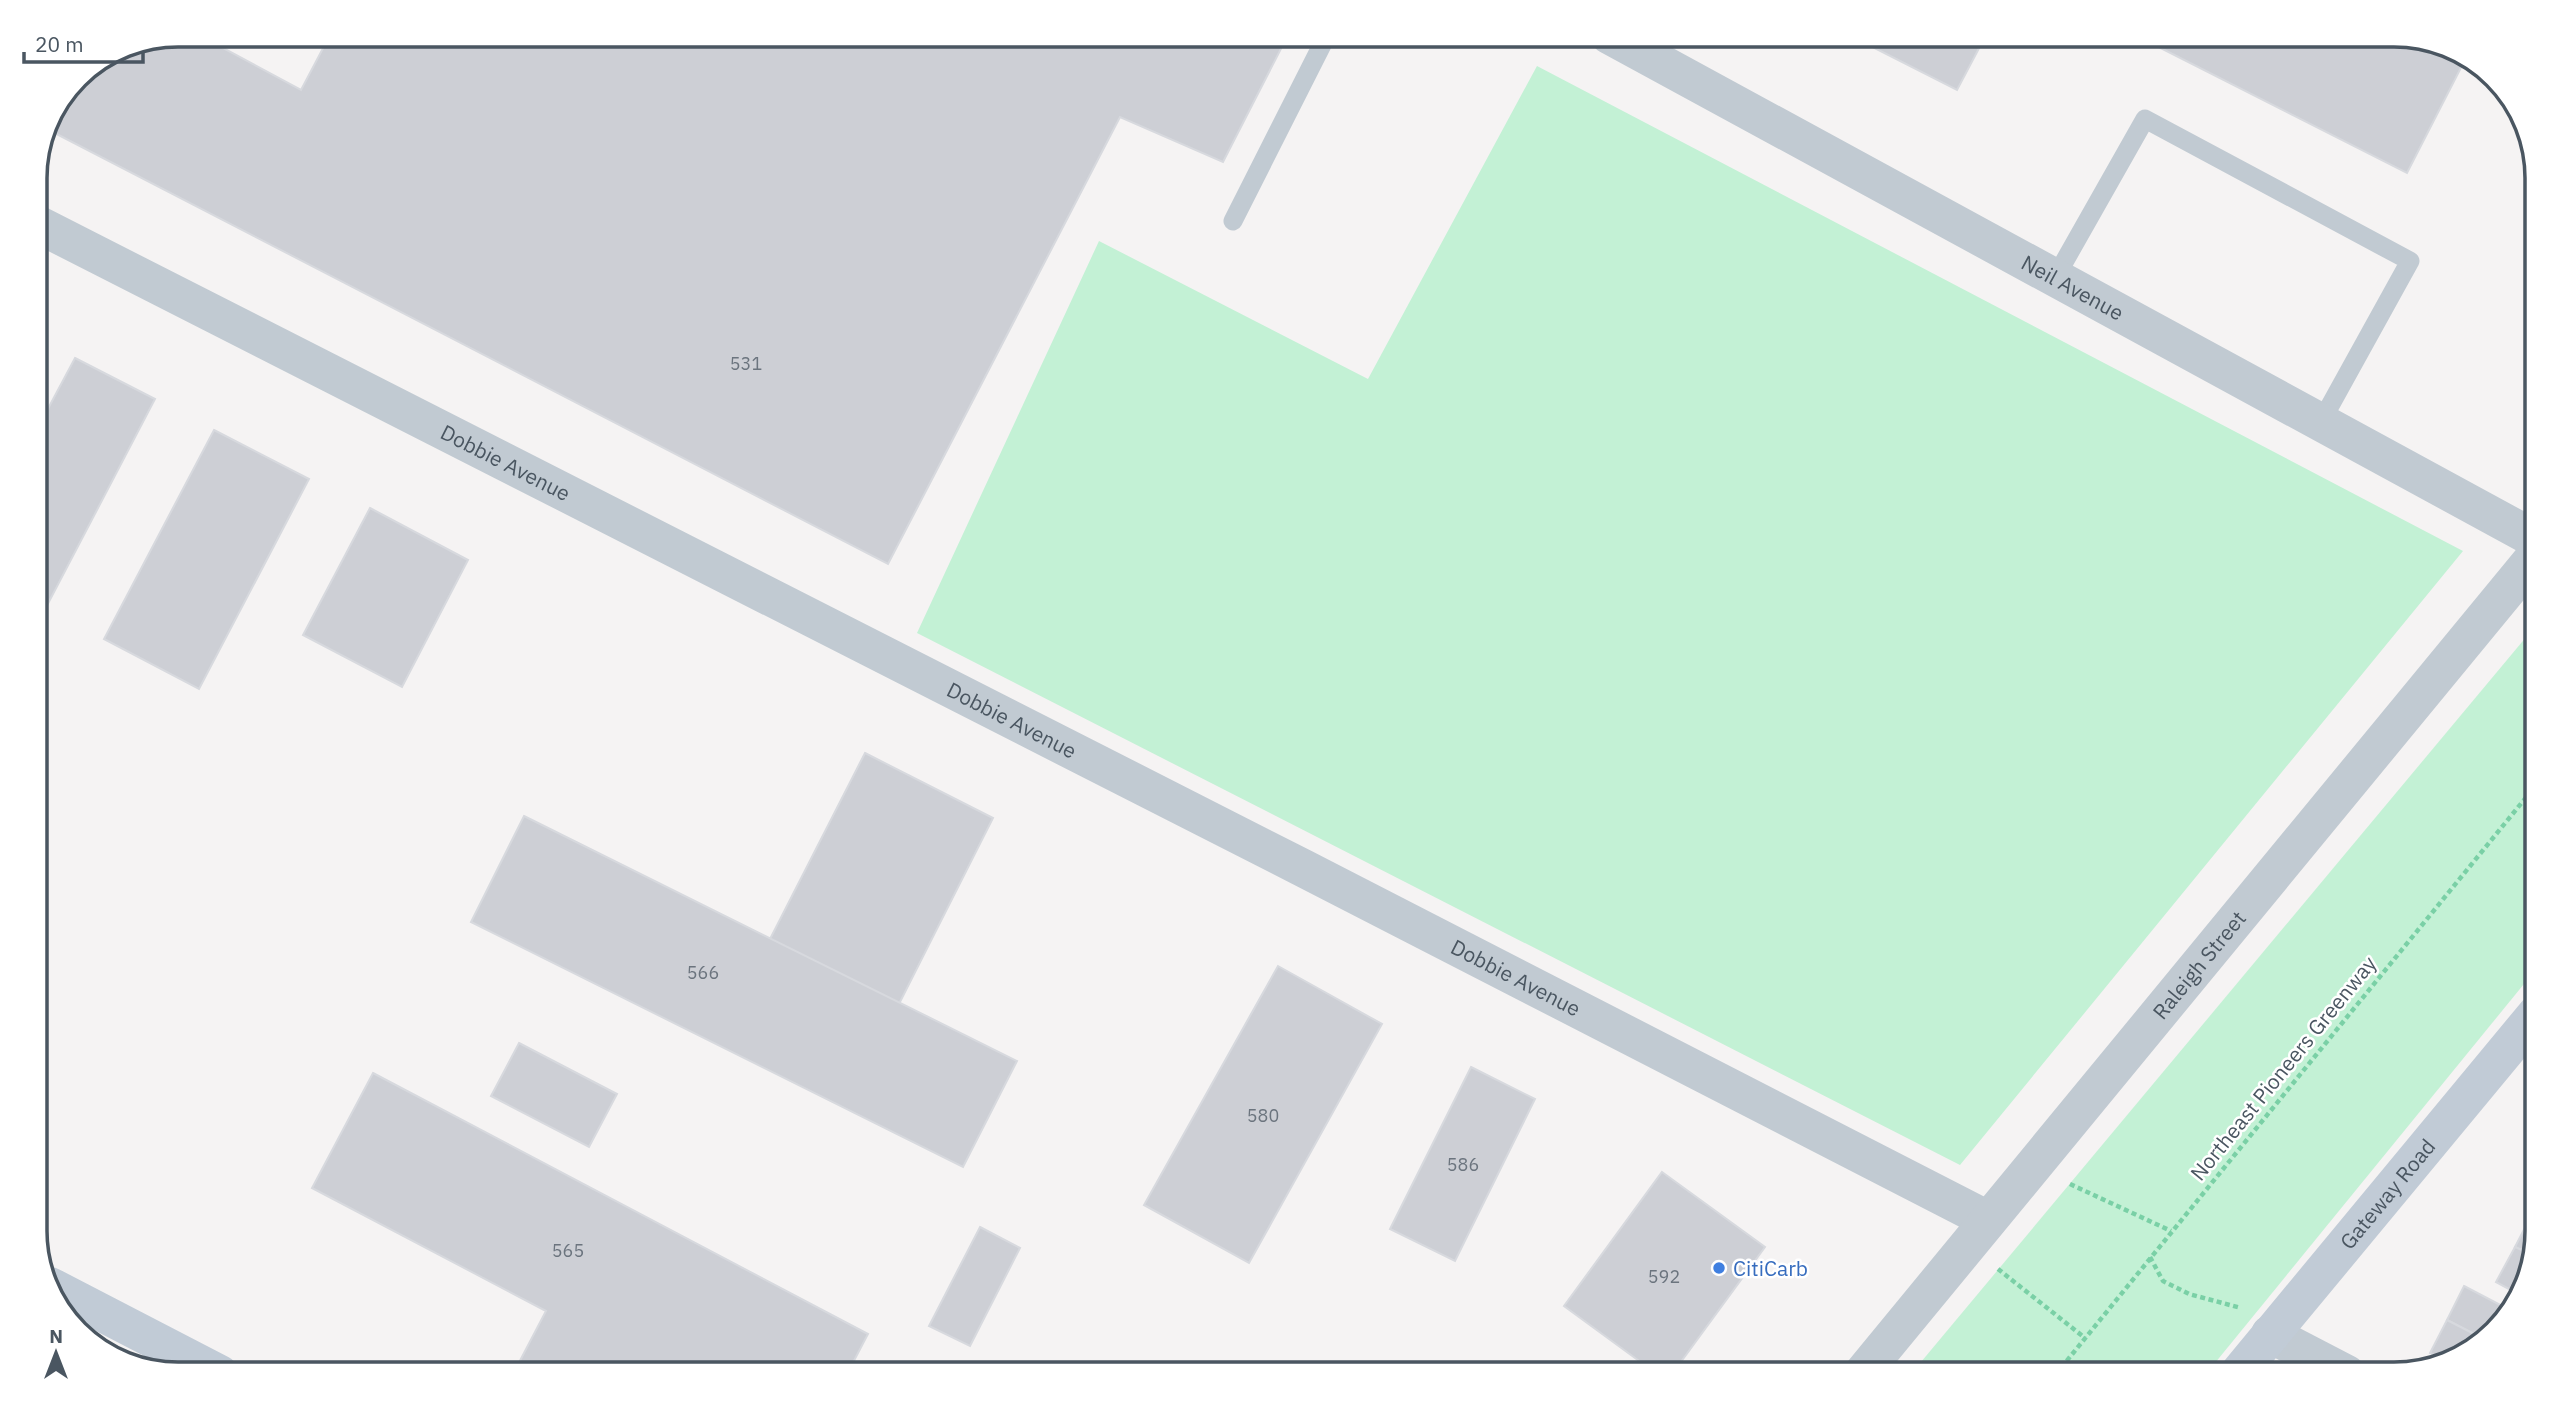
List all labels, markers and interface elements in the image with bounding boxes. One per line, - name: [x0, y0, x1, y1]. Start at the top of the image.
- scale bar: [24, 21, 144, 65]
- text: 20 m: [35, 30, 84, 58]
- street label: Neil Avenue: [2017, 248, 2129, 327]
- house number: 531: [730, 352, 762, 375]
- street label: Dobbie Avenue: [436, 418, 575, 507]
- street label: Dobbie Avenue: [942, 675, 1082, 765]
- street label: Raleigh Street: [2146, 905, 2252, 1025]
- street label: Dobbie Avenue: [1446, 932, 1586, 1022]
- street label: Northeast Pioneers Greenway: [2184, 950, 2383, 1186]
- house number: 566: [687, 961, 719, 984]
- house number: 580: [1247, 1104, 1279, 1127]
- street label: Gateway Road: [2333, 1133, 2441, 1255]
- house number: 586: [1447, 1153, 1479, 1176]
- house number: 565: [552, 1239, 584, 1262]
- place label: CitiCarb: [1733, 1254, 1808, 1282]
- marker: CitiCarb: [1711, 1260, 1727, 1276]
- house number: 592: [1648, 1265, 1680, 1288]
- north arrow: [21, 1318, 91, 1388]
- text: N: [49, 1324, 63, 1348]

